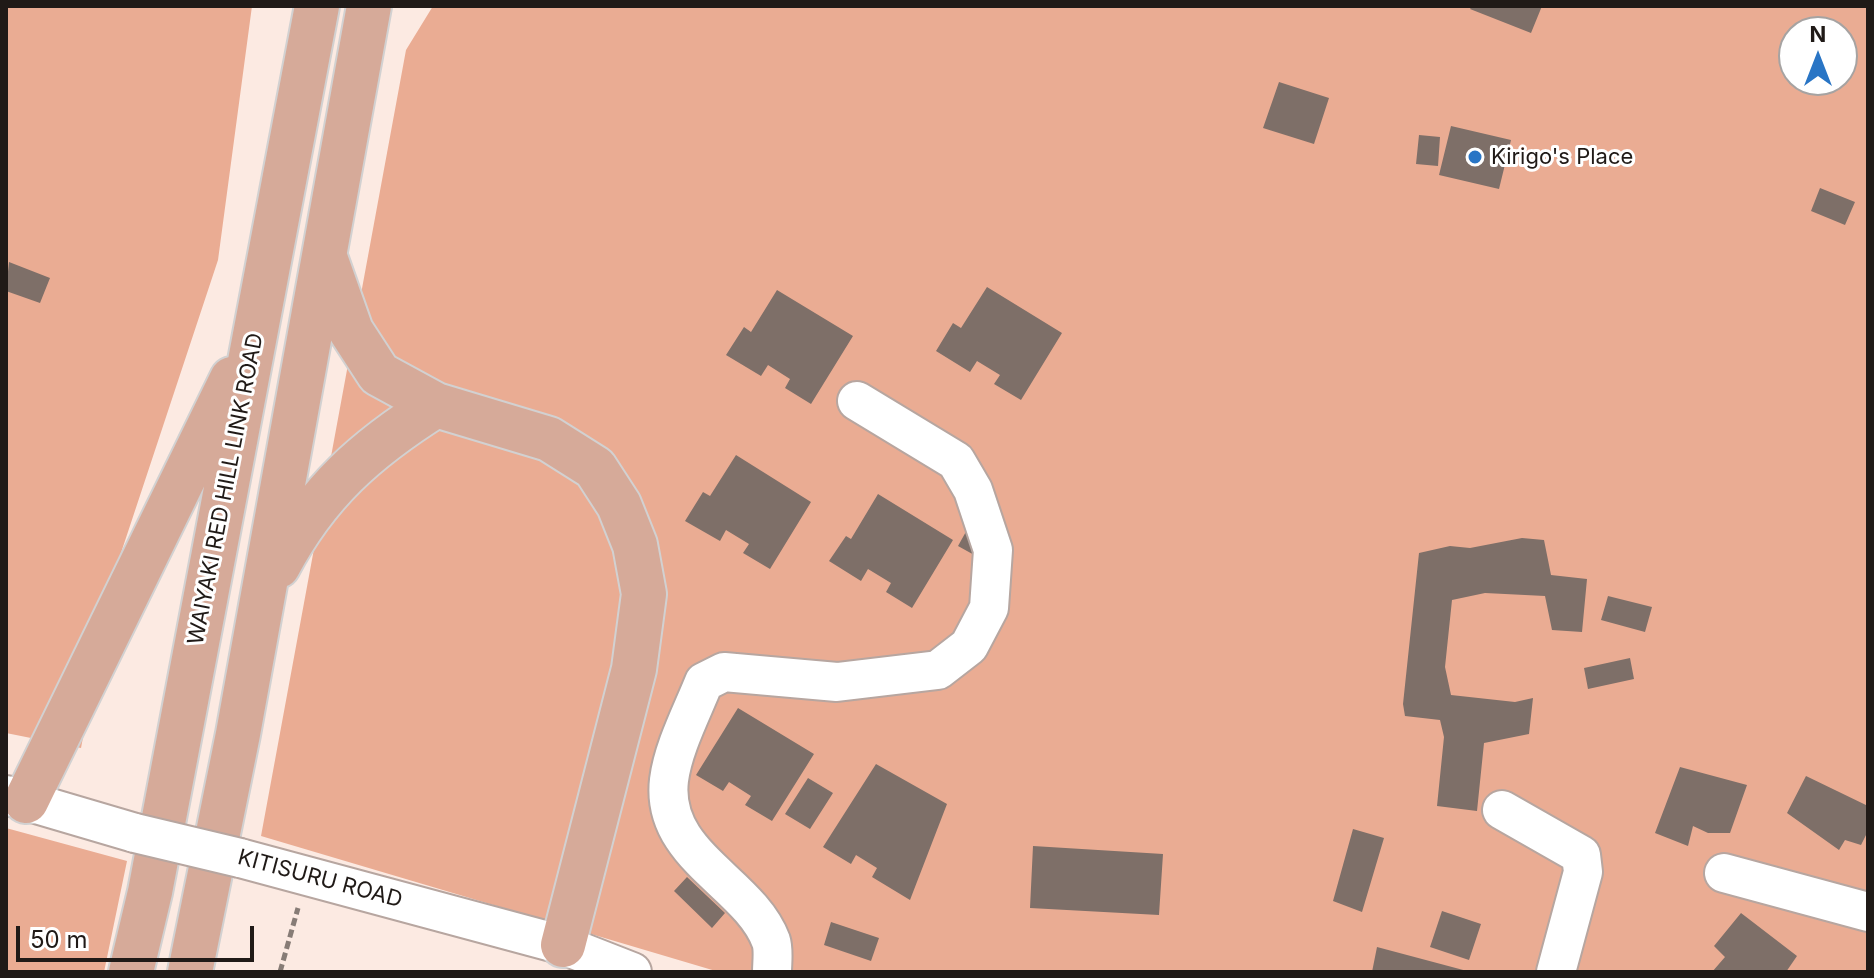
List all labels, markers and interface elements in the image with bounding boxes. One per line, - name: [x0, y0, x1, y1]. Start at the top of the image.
- north arrow: [1778, 16, 1858, 96]
- text: N: [1810, 21, 1826, 47]
- place label: Kirigo's Place: [1491, 144, 1633, 170]
- marker: Kirigo's Place: [1466, 148, 1484, 166]
- street label: WAIYAKI RED HILL LINK ROAD: [183, 331, 269, 647]
- street label: KITISURU ROAD: [235, 844, 405, 914]
- scale bar: [20, 910, 258, 960]
- text: 50 m: [30, 925, 88, 954]

